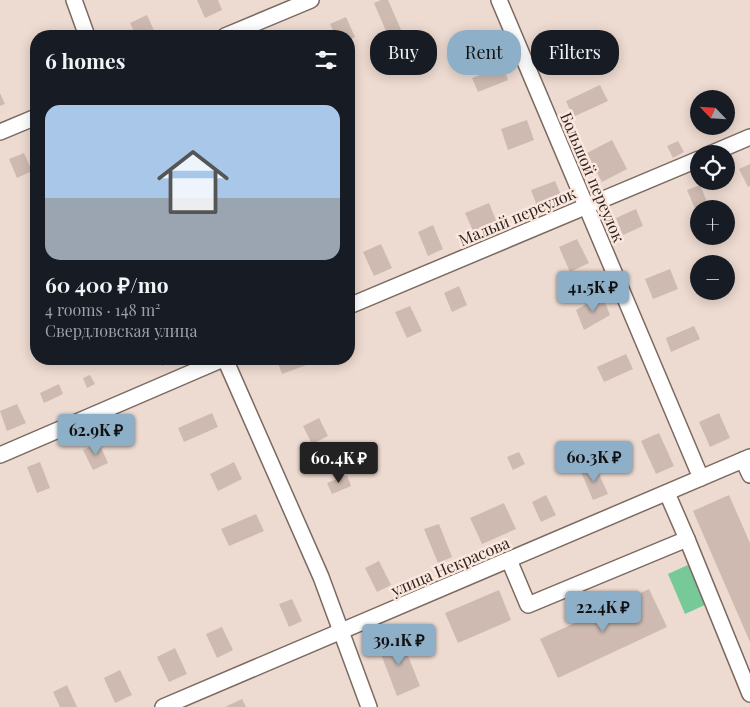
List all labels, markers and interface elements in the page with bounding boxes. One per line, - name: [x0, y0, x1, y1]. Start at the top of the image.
- chip: Buy: [370, 30, 437, 75]
- chip: Rent: [447, 30, 521, 75]
- chip: Filters: [531, 30, 619, 75]
- text: 6 homes: [45, 46, 125, 74]
- icon: filters: [312, 46, 340, 74]
- north arrow: [690, 90, 735, 135]
- map controls: [690, 90, 735, 300]
- street label: Большой переулок: [556, 109, 630, 245]
- icon: home: [148, 137, 238, 227]
- button: locate: [690, 145, 735, 190]
- street label: Малый переулок: [455, 182, 579, 250]
- button: +: [690, 200, 735, 245]
- button: −: [690, 255, 735, 300]
- text: 60 400 ₽/mo: [45, 270, 169, 298]
- pin: 41.5K ₽: [547, 270, 639, 313]
- text: 41.5K ₽: [568, 276, 618, 297]
- text: 4 rooms · 148 m²: [45, 299, 161, 320]
- text: Свердловская улица: [45, 320, 197, 341]
- pin: 62.9K ₽: [50, 414, 142, 456]
- text: 62.9K ₽: [69, 419, 123, 440]
- pin: 60.3K ₽: [548, 440, 640, 483]
- pin: 60.4K ₽: [293, 442, 385, 484]
- text: 60.3K ₽: [566, 446, 622, 467]
- text: 60.4K ₽: [311, 447, 367, 468]
- street label: улица Некрасова: [387, 532, 512, 601]
- pin: 22.4K ₽: [557, 590, 649, 633]
- text: 22.4K ₽: [576, 596, 630, 617]
- pin: 39.1K ₽: [353, 624, 445, 666]
- text: 39.1K ₽: [373, 629, 425, 650]

